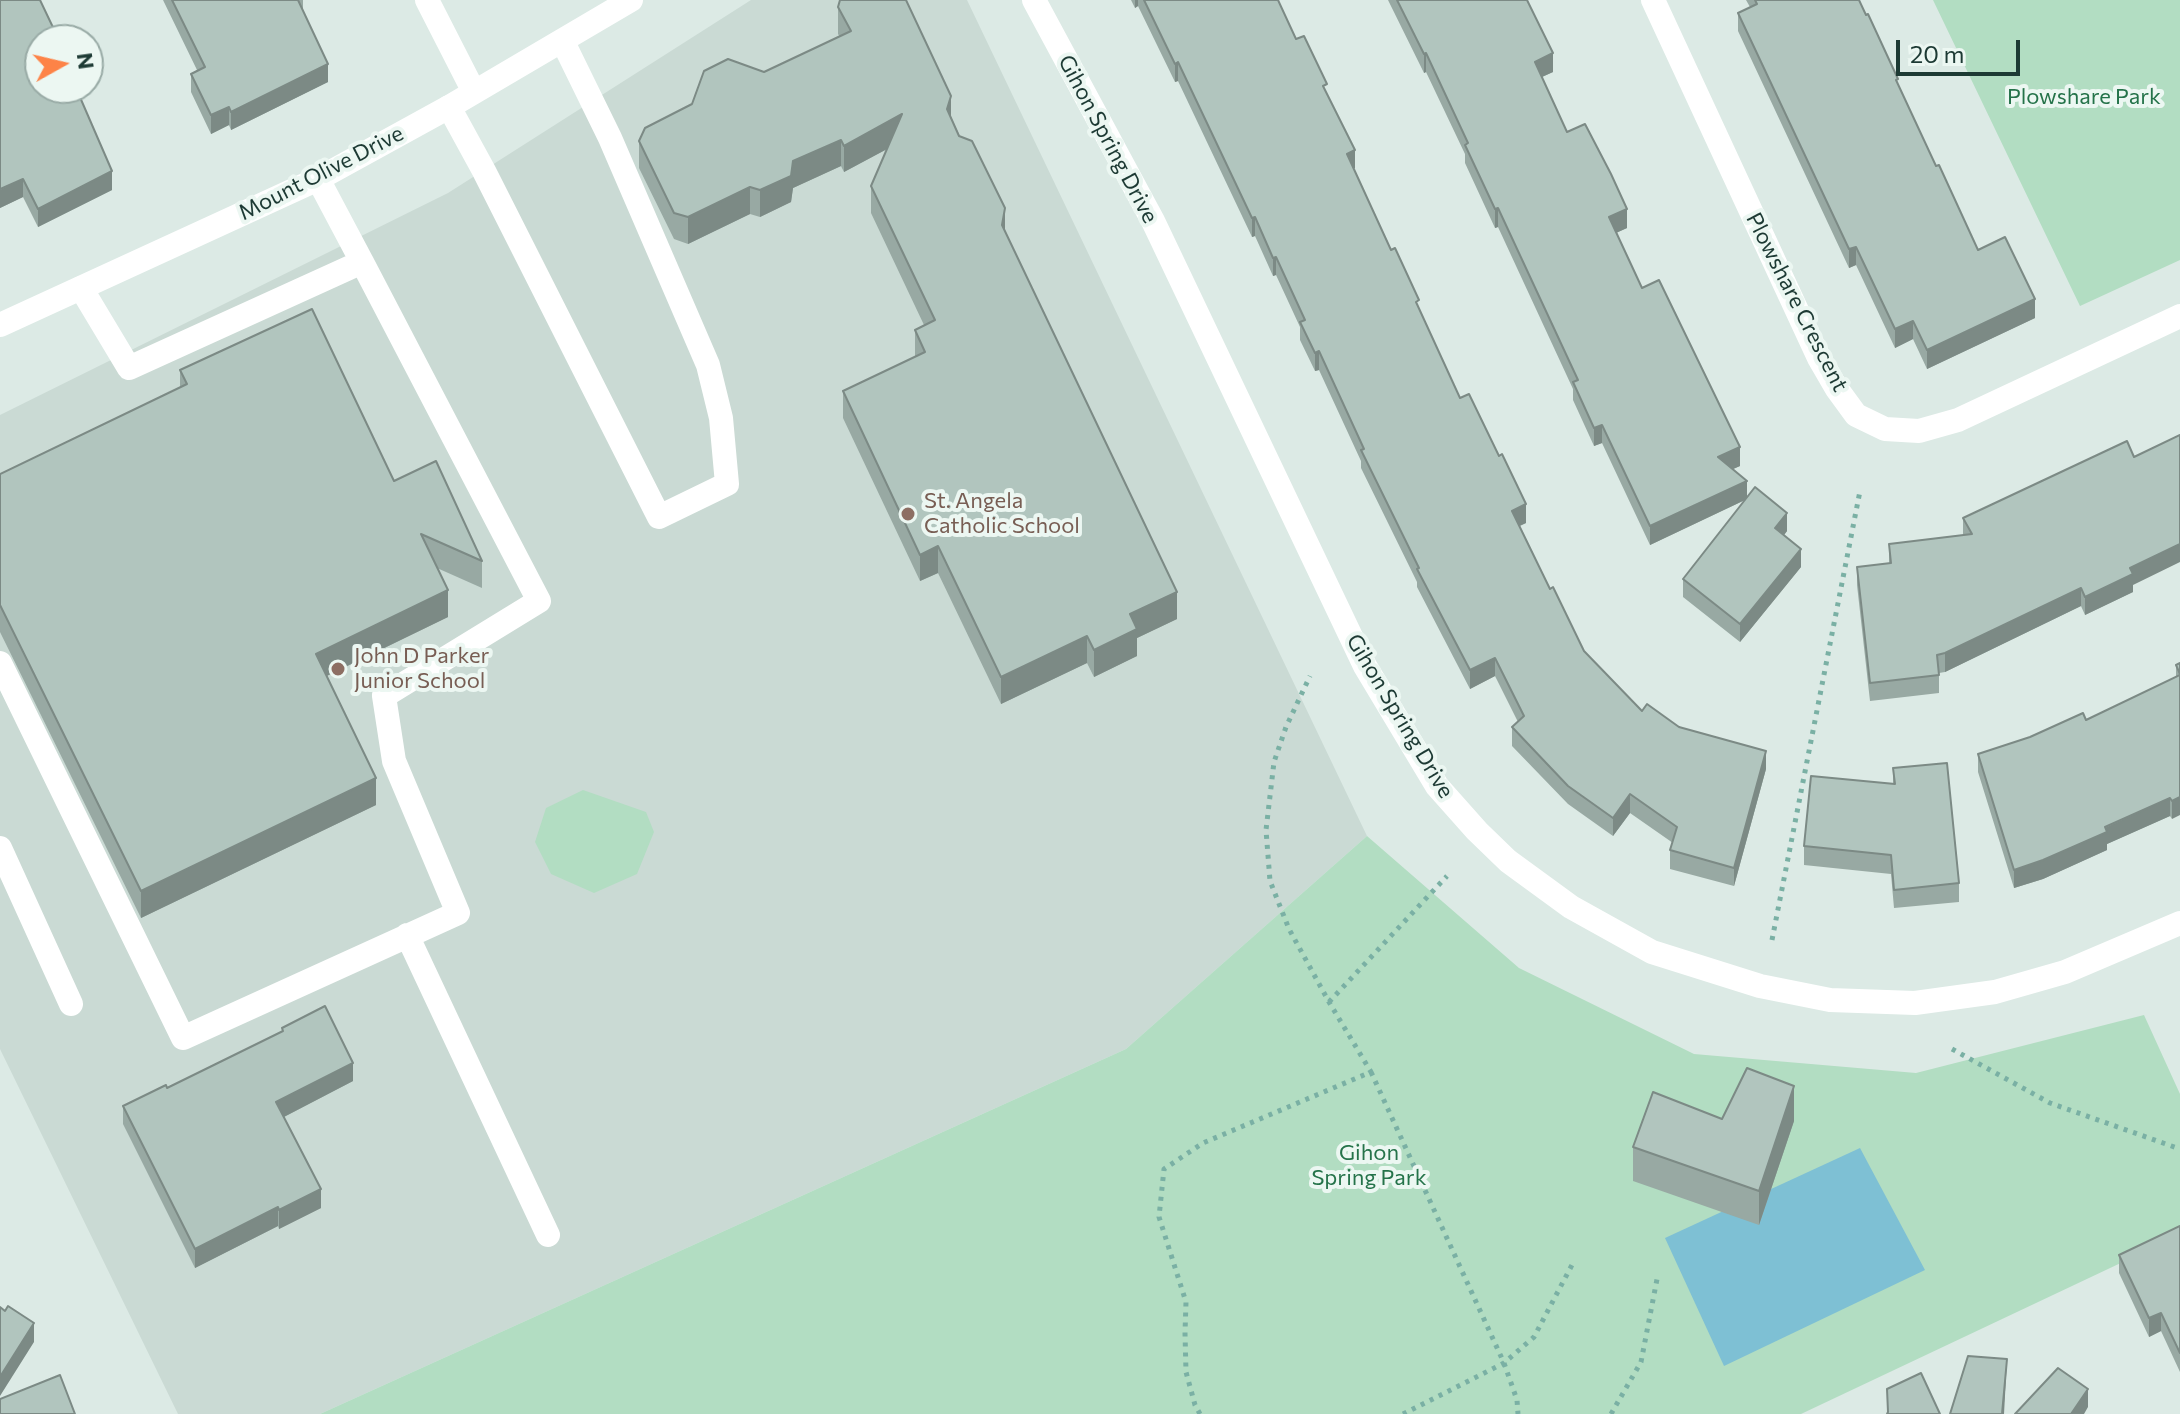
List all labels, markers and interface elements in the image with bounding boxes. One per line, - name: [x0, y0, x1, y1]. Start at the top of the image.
- north arrow: [24, 24, 104, 104]
- scale bar: [1900, 24, 2024, 74]
- text: 20 m: [1910, 39, 1964, 68]
- street label: Gihon Spring Drive: [1053, 50, 1163, 228]
- text: N: [72, 51, 101, 71]
- park label: Plowshare Park: [2007, 84, 2161, 110]
- street label: Mount Olive Drive: [234, 120, 408, 226]
- street label: Plowshare Crescent: [1740, 208, 1854, 396]
- place label: St. Angela Catholic School: [924, 488, 1080, 540]
- marker: St. Angela Catholic School: [899, 505, 917, 523]
- street label: Gihon Spring Drive: [1341, 629, 1459, 803]
- place label: John D Parker Junior School: [354, 643, 489, 694]
- marker: John D Parker Junior School: [329, 660, 347, 678]
- park label: Gihon Spring Park: [1311, 1140, 1427, 1192]

